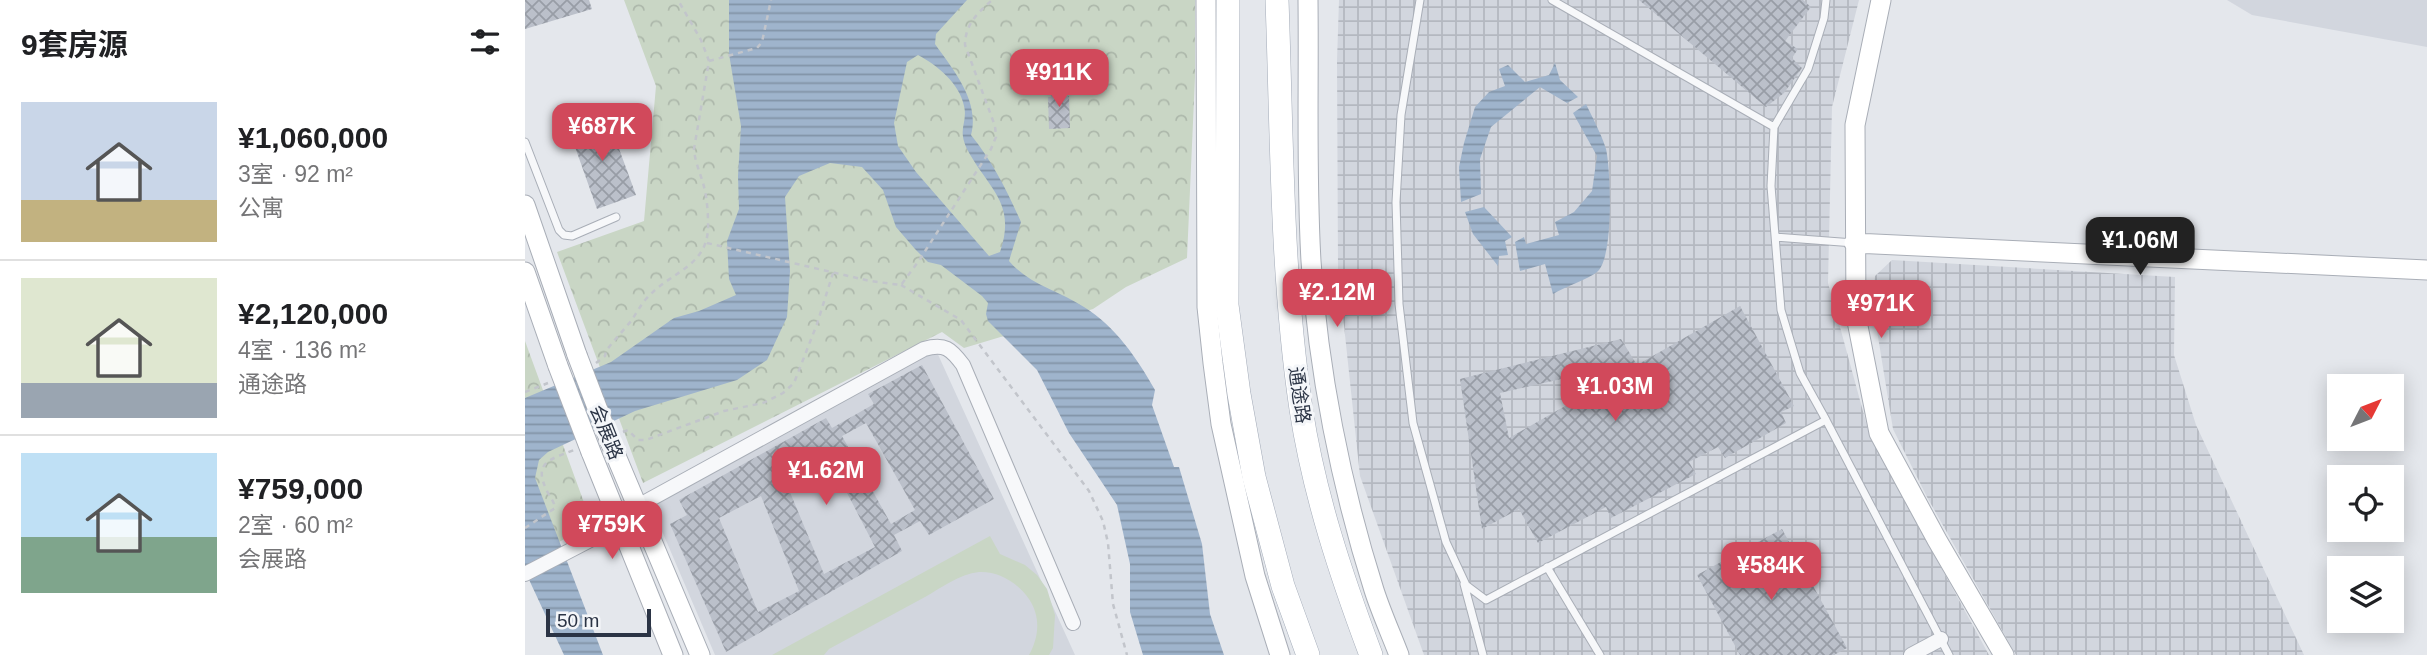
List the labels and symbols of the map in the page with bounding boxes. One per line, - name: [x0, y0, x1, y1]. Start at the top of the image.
- pin: ¥911K: [1010, 50, 1108, 109]
- pin: ¥687K: [553, 104, 651, 163]
- pin: ¥1.06M: [2083, 218, 2197, 277]
- pin: ¥2.12M: [1280, 270, 1394, 329]
- pin: ¥971K: [1832, 280, 1930, 340]
- pin: ¥1.03M: [1558, 364, 1672, 423]
- street label: 通途路: [1285, 365, 1314, 425]
- north arrow: [2327, 374, 2405, 452]
- street label: 会展路: [586, 402, 627, 463]
- pin: ¥1.62M: [769, 448, 883, 507]
- pin: ¥759K: [563, 502, 661, 561]
- pin: ¥584K: [1722, 542, 1820, 602]
- scale bar: [546, 606, 651, 638]

